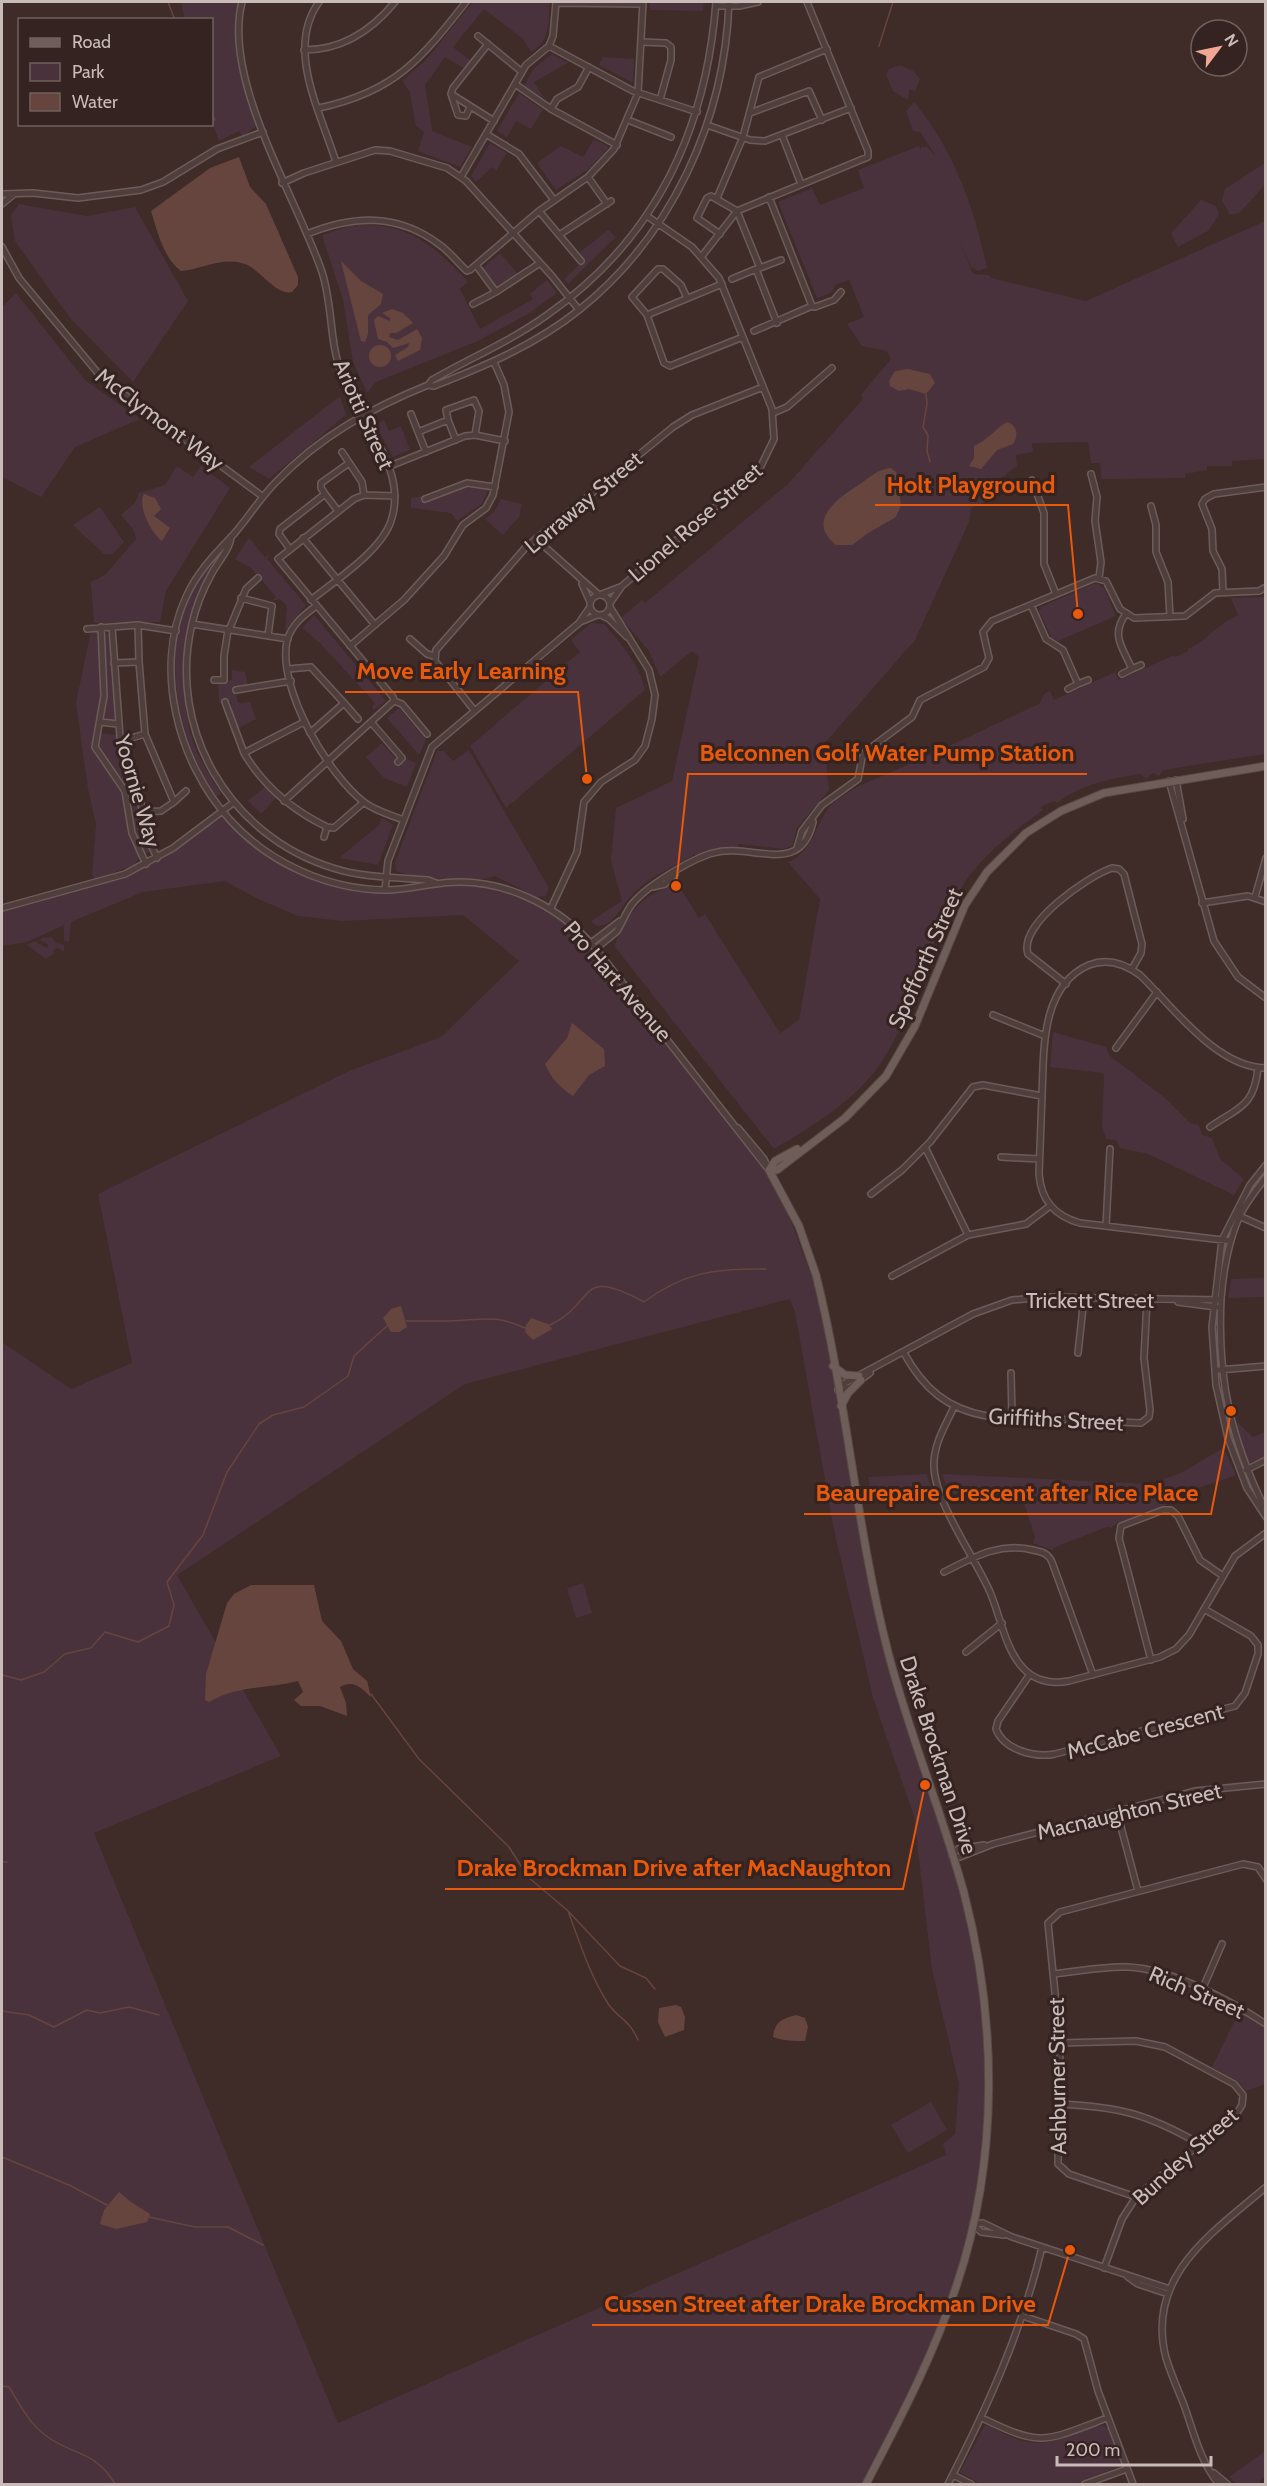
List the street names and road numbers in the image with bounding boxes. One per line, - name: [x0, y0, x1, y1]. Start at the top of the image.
- street label: Ariotti Street: [327, 355, 400, 474]
- street label: McClymont Way: [90, 362, 229, 477]
- street label: Lorraway Street: [519, 445, 648, 559]
- street label: Lionel Rose Street: [623, 457, 768, 588]
- street label: Yoornie Way: [108, 731, 166, 851]
- street label: Spofforth Street: [882, 883, 969, 1033]
- street label: Pro Hart Avenue: [558, 915, 677, 1047]
- street label: Trickett Street: [1026, 1287, 1155, 1314]
- street label: Griffiths Street: [988, 1402, 1125, 1437]
- street label: Drake Brockman Drive: [894, 1653, 983, 1858]
- street label: McCabe Crescent: [1064, 1697, 1227, 1765]
- street label: Macnaughton Street: [1034, 1777, 1225, 1846]
- street label: Rich Street: [1145, 1960, 1249, 2025]
- street label: Ashburner Street: [1043, 1997, 1072, 2155]
- street label: Bundey Street: [1127, 2102, 1244, 2211]

